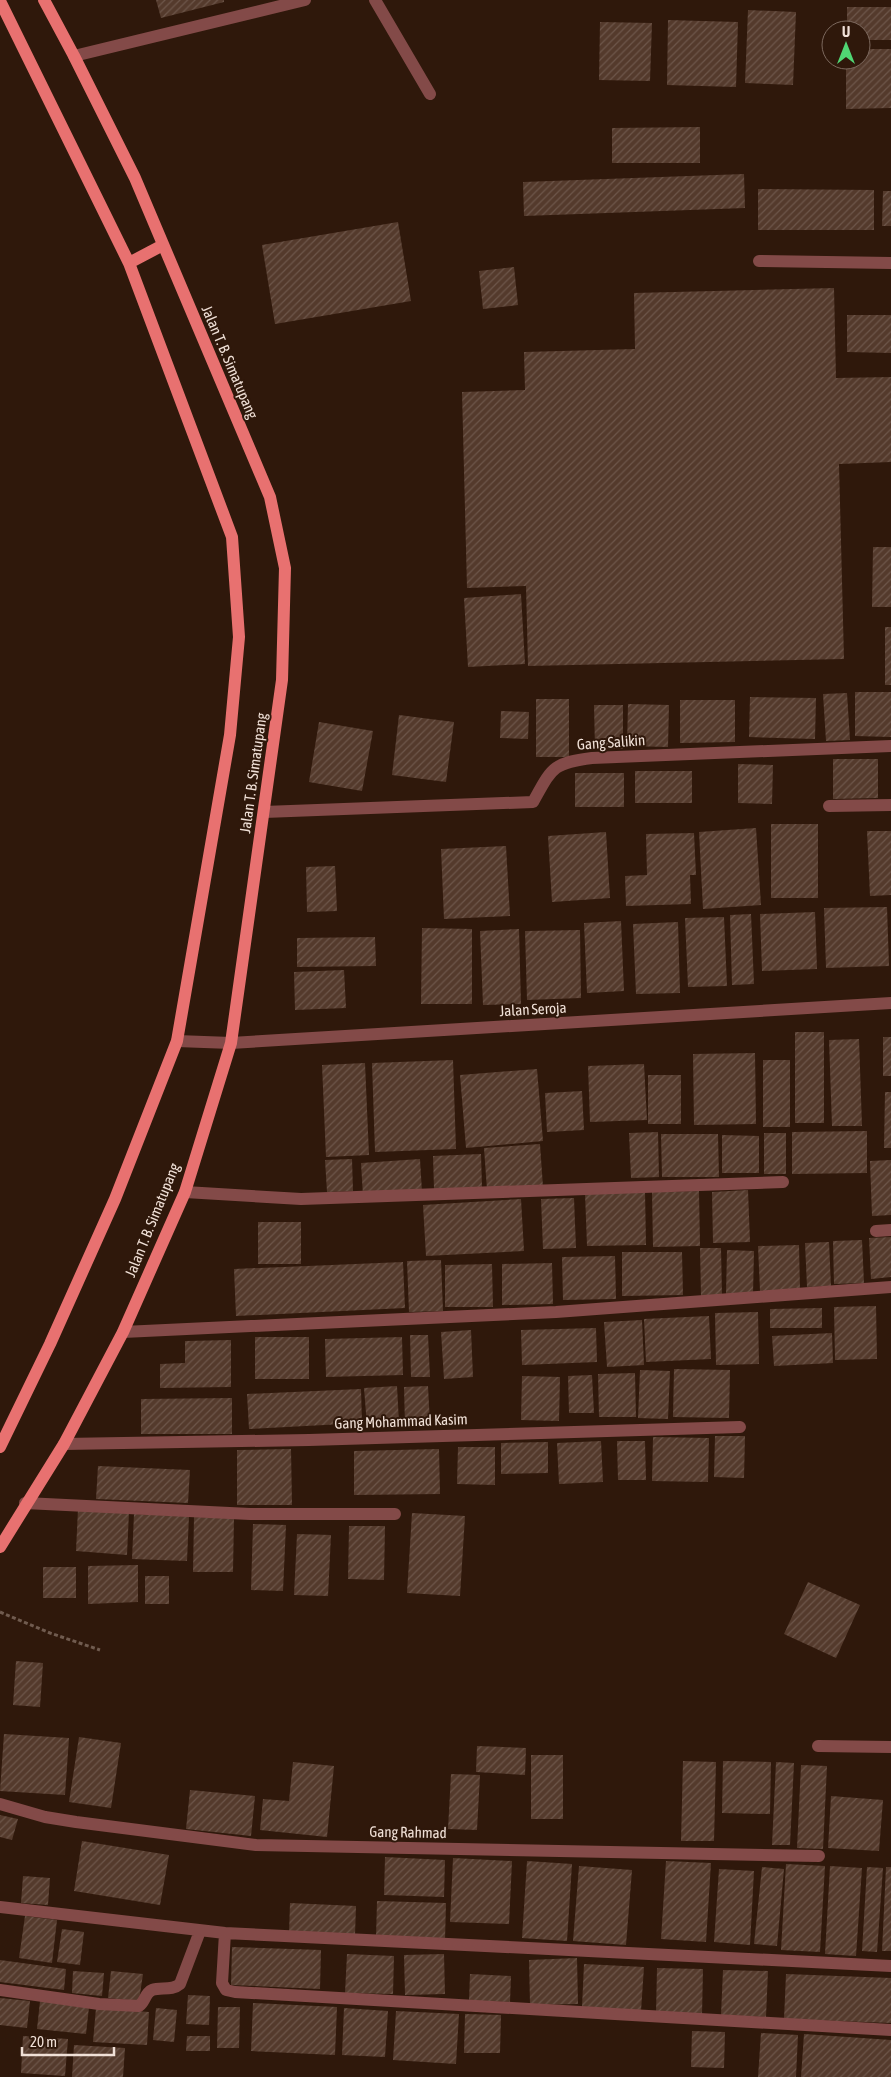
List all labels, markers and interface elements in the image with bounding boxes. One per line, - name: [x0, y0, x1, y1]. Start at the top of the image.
- north arrow: [821, 20, 871, 70]
- text: U: [842, 24, 850, 40]
- street label: Jalan T. B. Simatupang: [198, 303, 262, 422]
- street label: Jalan T. B. Simatupang: [236, 711, 270, 834]
- street label: Gang Salikin: [576, 731, 646, 753]
- street label: Jalan Seroja: [499, 999, 567, 1019]
- street label: Jalan T. B. Simatupang: [121, 1160, 183, 1279]
- street label: Gang Mohammad Kasim: [334, 1410, 468, 1432]
- street label: Gang Rahmad: [369, 1823, 447, 1841]
- scale bar: [22, 2024, 115, 2056]
- text: 20 m: [30, 2033, 57, 2050]

